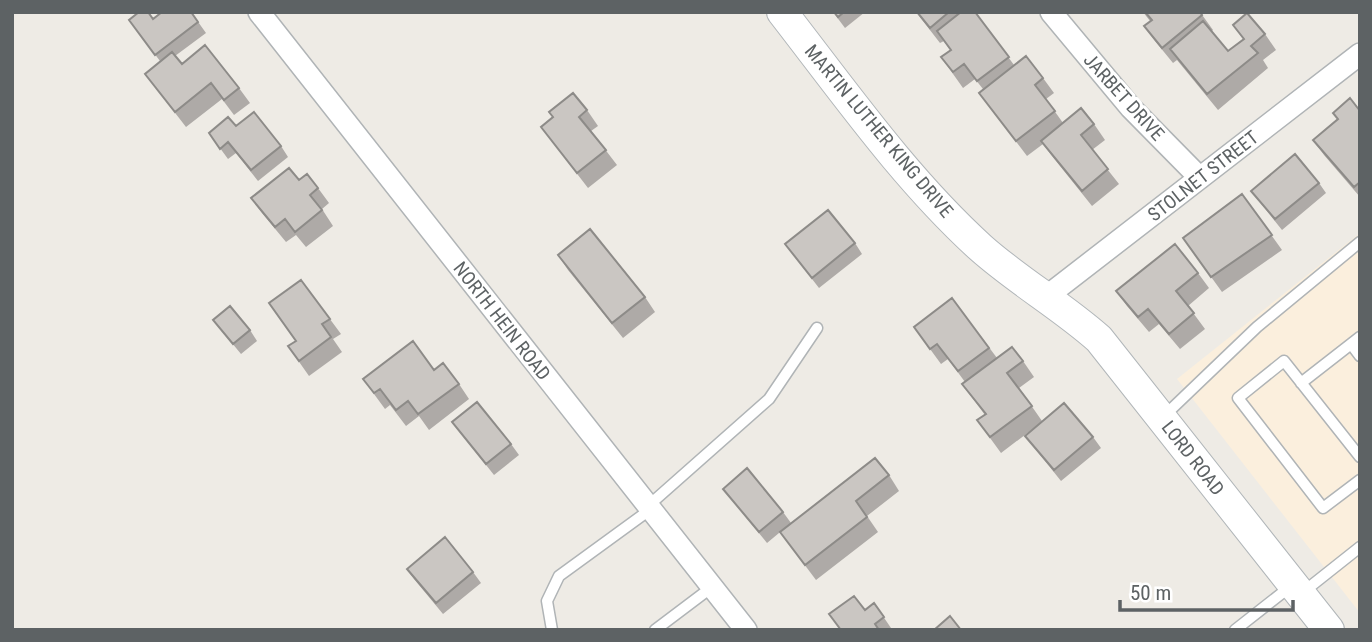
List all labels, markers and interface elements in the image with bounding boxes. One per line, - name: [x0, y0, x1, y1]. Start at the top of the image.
- street label: MARTIN LUTHER KING DRIVE: [800, 40, 958, 222]
- street label: JARBET DRIVE: [1079, 49, 1169, 145]
- street label: STOLNET STREET: [1143, 126, 1263, 226]
- street label: NORTH HEIN ROAD: [449, 257, 555, 385]
- street label: LORD ROAD: [1157, 416, 1229, 500]
- scale bar: [1120, 568, 1293, 612]
- text: 50 m: [1130, 581, 1171, 605]

